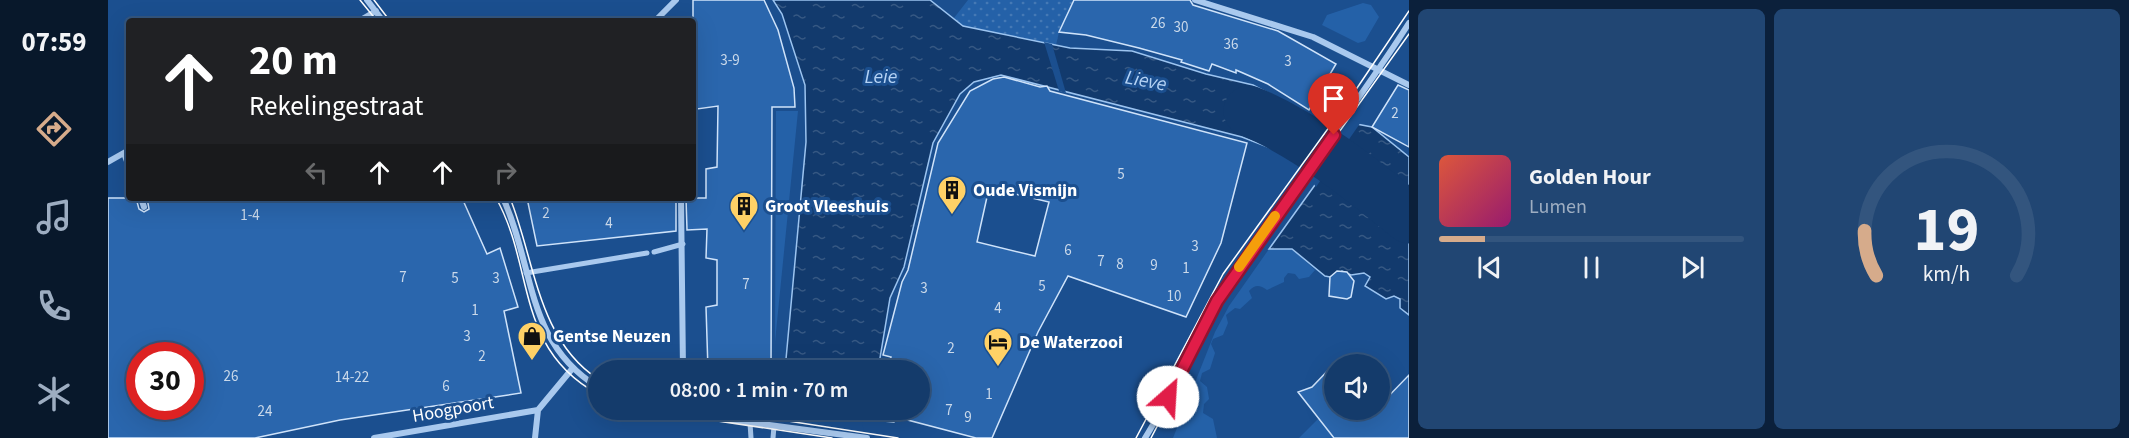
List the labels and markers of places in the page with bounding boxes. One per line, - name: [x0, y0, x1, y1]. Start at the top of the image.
- pin: [1308, 73, 1359, 135]
- building icon: Oude Vismijn: [936, 174, 968, 216]
- place label: Oude Vismijn: [973, 178, 1077, 203]
- building icon: Groot Vleeshuis: [728, 190, 760, 232]
- place label: Groot Vleeshuis: [765, 194, 889, 219]
- shop icon: Gentse Neuzen: [516, 320, 548, 362]
- place label: Gentse Neuzen: [553, 324, 671, 349]
- hotel icon: De Waterzooi: [982, 326, 1014, 368]
- place label: De Waterzooi: [1019, 330, 1123, 355]

